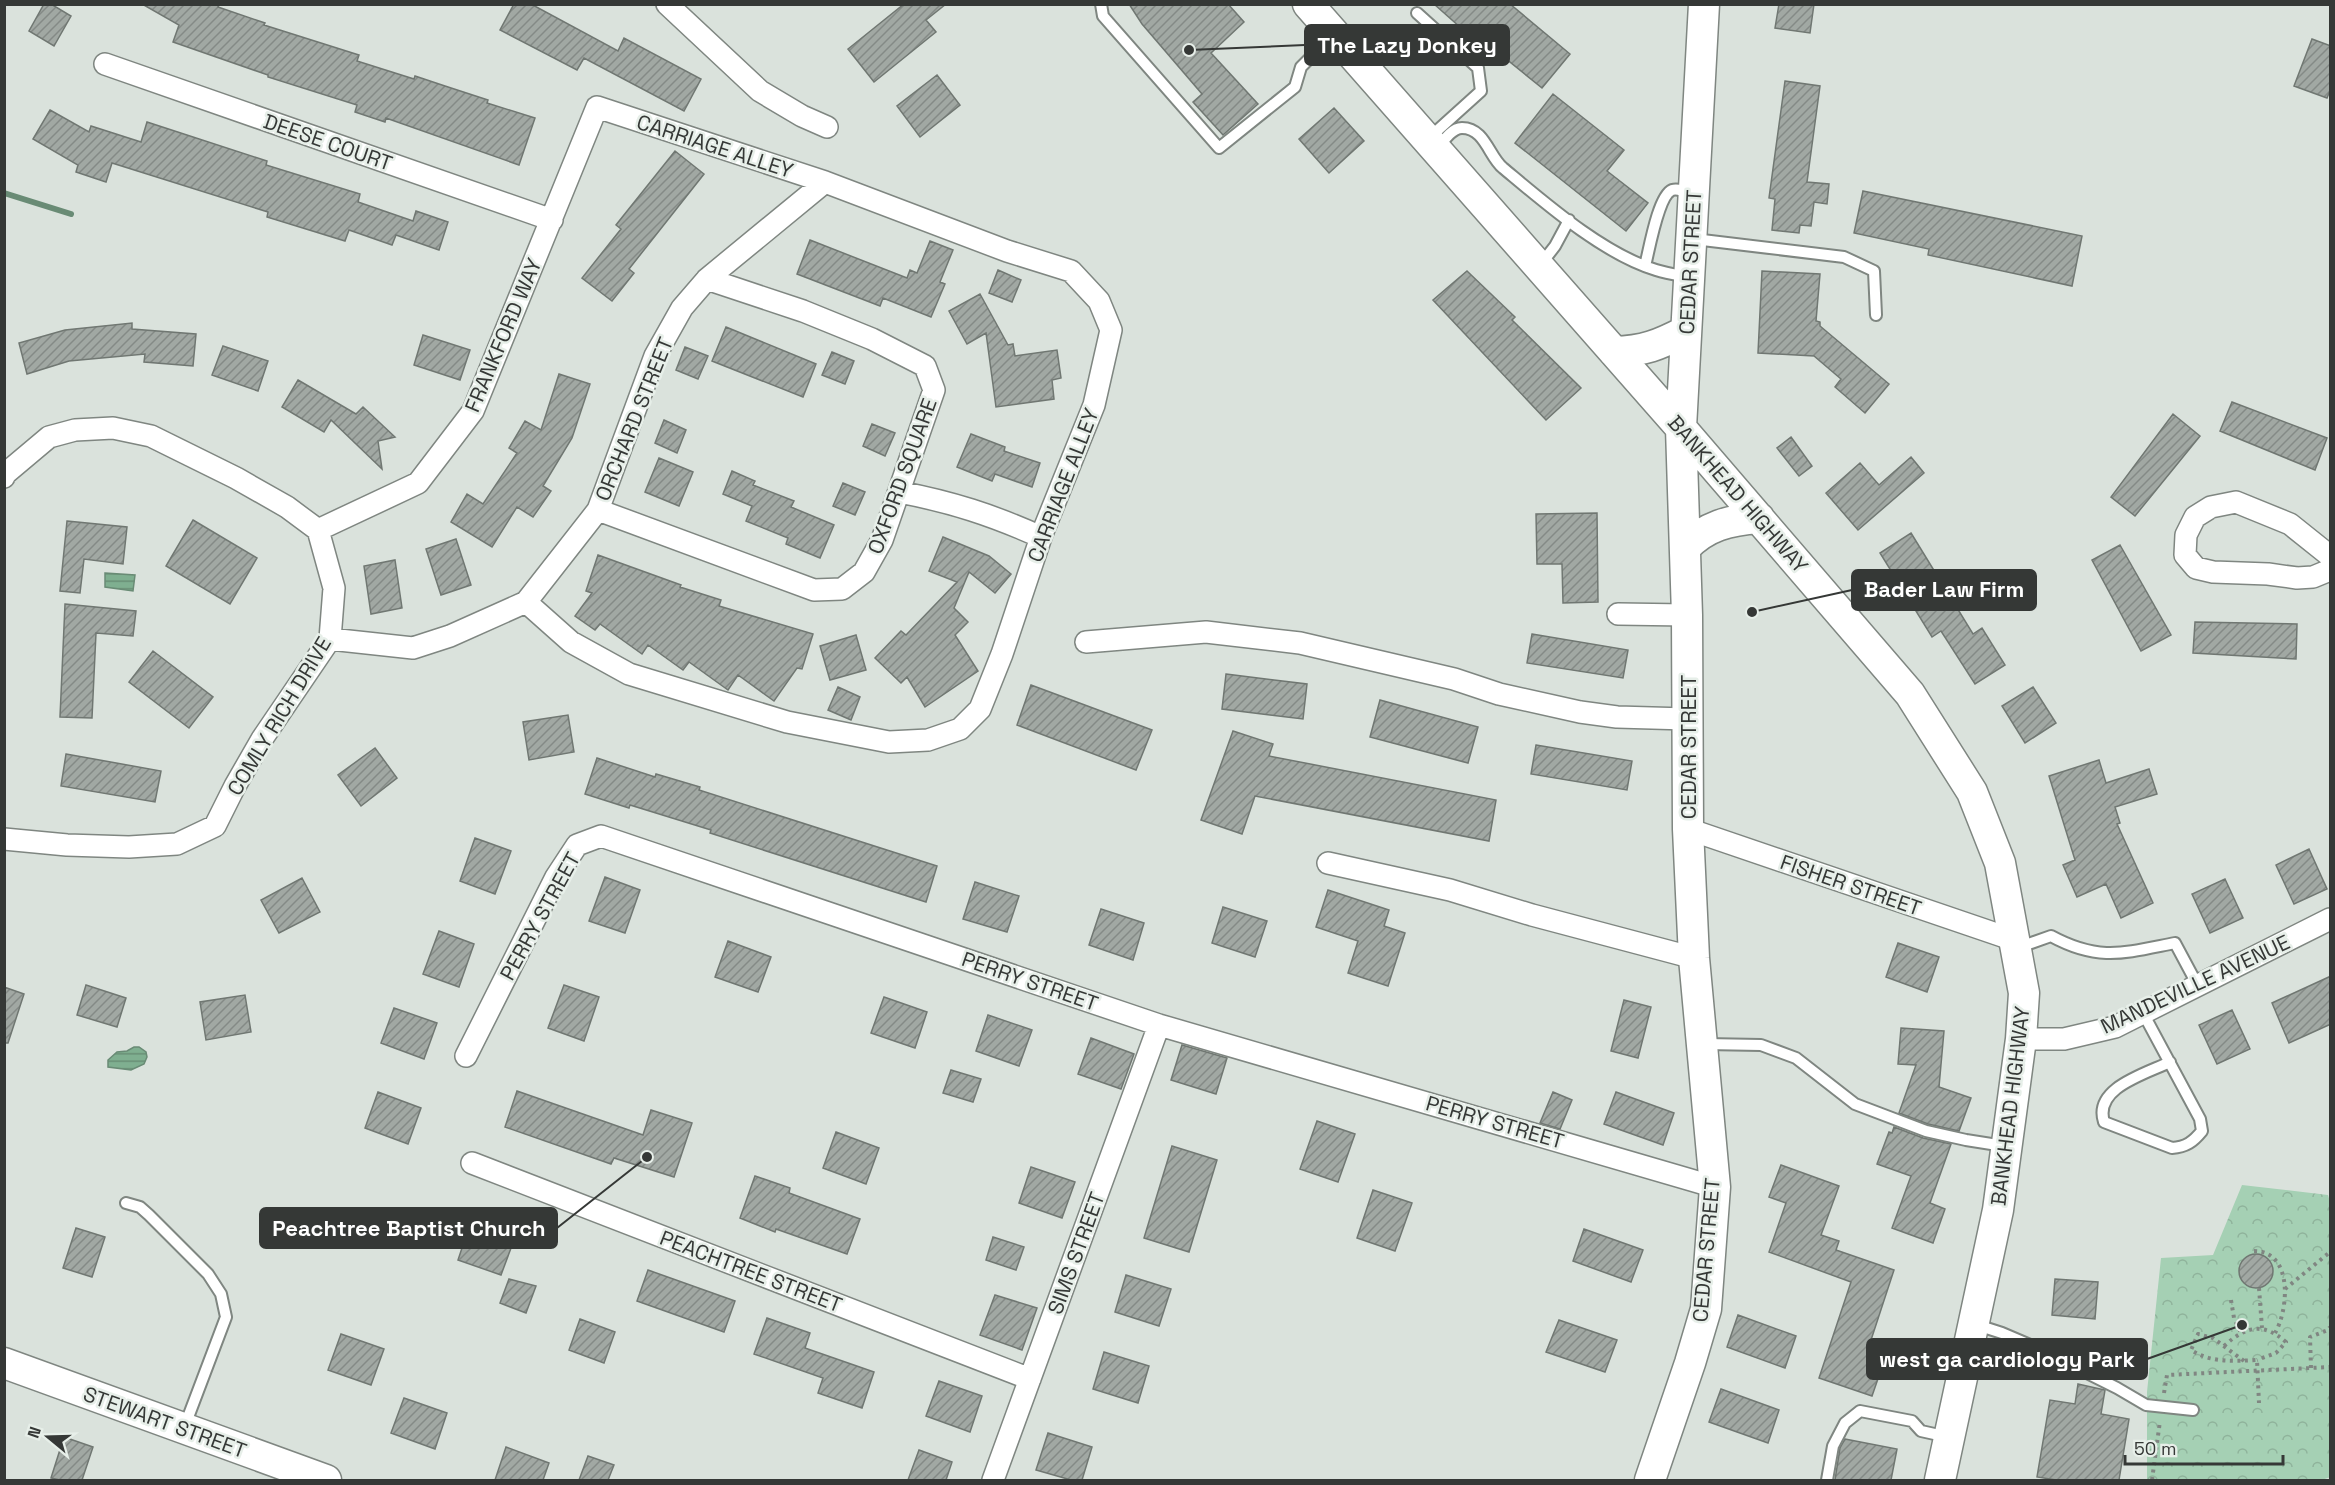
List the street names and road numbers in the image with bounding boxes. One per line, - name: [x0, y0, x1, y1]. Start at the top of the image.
- street label: DEESE COURT: [260, 107, 396, 177]
- street label: CARRIAGE ALLEY: [633, 108, 797, 184]
- street label: CEDAR STREET: [1673, 189, 1707, 335]
- street label: FRANKFORD WAY: [458, 254, 548, 416]
- street label: ORCHARD STREET: [589, 333, 679, 505]
- street label: OXFORD SQUARE: [861, 394, 943, 558]
- street label: CARRIAGE ALLEY: [1021, 404, 1105, 566]
- street label: BANKHEAD HIGHWAY: [1662, 409, 1814, 579]
- street label: COMLY RICH DRIVE: [221, 632, 337, 800]
- street label: CEDAR STREET: [1675, 675, 1702, 819]
- street label: PERRY STREET: [494, 847, 586, 985]
- street label: FISHER STREET: [1777, 848, 1925, 922]
- street label: MANDEVILLE AVENUE: [2096, 928, 2294, 1040]
- street label: PERRY STREET: [958, 945, 1102, 1017]
- street label: BANKHEAD HIGHWAY: [1984, 1005, 2036, 1207]
- street label: PERRY STREET: [1423, 1089, 1567, 1155]
- street label: CEDAR STREET: [1686, 1177, 1726, 1323]
- street label: SIMS STREET: [1041, 1188, 1111, 1318]
- street label: PEACHTREE STREET: [656, 1224, 846, 1318]
- street label: STEWART STREET: [80, 1380, 250, 1464]

